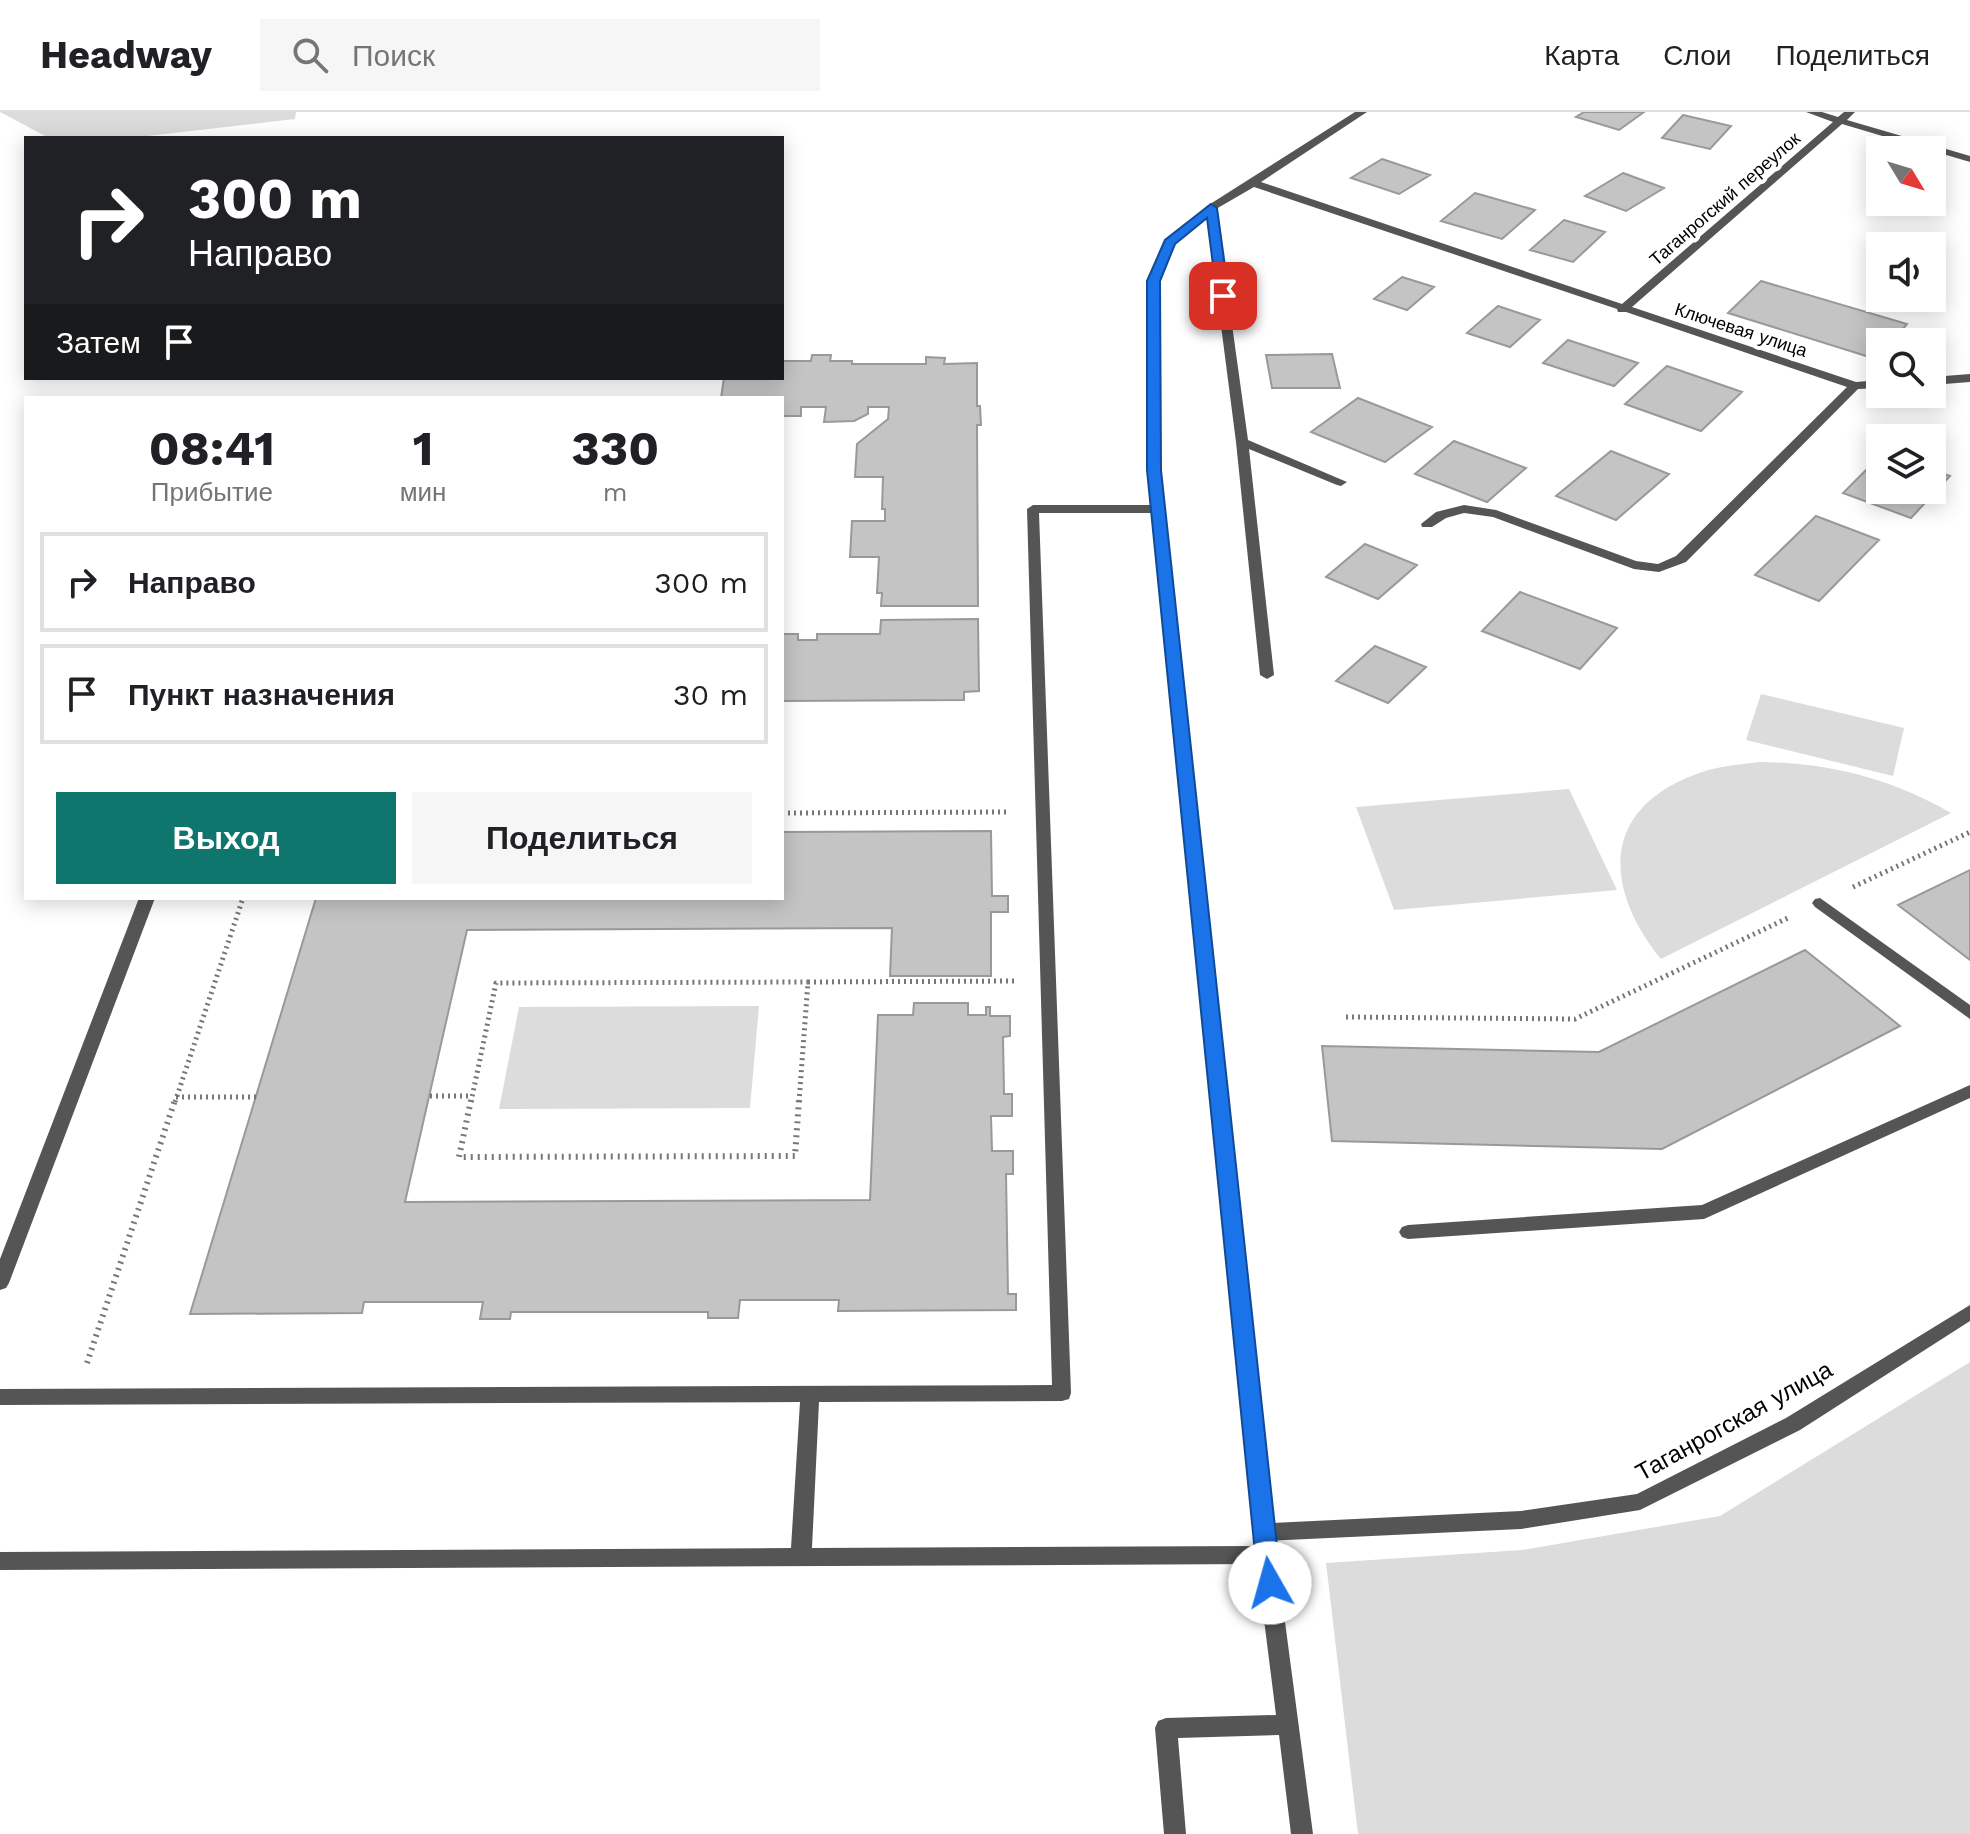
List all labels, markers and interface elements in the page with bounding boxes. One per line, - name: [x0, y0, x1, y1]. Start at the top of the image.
- search box: [260, 19, 820, 91]
- text: Headway: [40, 33, 212, 77]
- icon: search: [288, 33, 332, 77]
- text: Поиск: [352, 38, 435, 73]
- text: Карта: [1544, 39, 1619, 72]
- text: Слои: [1663, 39, 1731, 72]
- text: Поделиться: [1775, 39, 1930, 72]
- street label: Таганрогский переулок: [1645, 128, 1804, 270]
- north arrow: [1866, 136, 1946, 216]
- map controls: [1866, 136, 1946, 504]
- text: 300 m: [188, 166, 362, 232]
- icon: right: [56, 168, 160, 272]
- button: sound: [1866, 232, 1946, 312]
- text: Направо: [188, 233, 332, 275]
- pin: [1189, 262, 1257, 330]
- icon: arrive: [1201, 274, 1245, 318]
- street label: Ключевая улица: [1672, 298, 1811, 361]
- icon: arrive: [157, 320, 201, 364]
- text: Затем: [56, 325, 141, 360]
- button: search: [1866, 328, 1946, 408]
- text: 08:41: [149, 420, 275, 477]
- text: 1: [413, 420, 433, 477]
- text: 330: [571, 420, 659, 477]
- button: layers: [1866, 424, 1946, 504]
- text: Прибытие: [151, 477, 273, 507]
- text: мин: [400, 477, 446, 507]
- text: m: [603, 477, 628, 507]
- icon: right: [60, 560, 104, 604]
- text: Направо: [128, 565, 256, 600]
- text: 300 m: [654, 565, 748, 600]
- icon: arrive: [60, 672, 104, 716]
- text: Пункт назначения: [128, 677, 395, 712]
- text: 30 m: [673, 677, 748, 712]
- button: Выход: [56, 792, 396, 884]
- button: Поделиться: [412, 792, 752, 884]
- street label: Таганрогская улица: [1631, 1355, 1838, 1487]
- position arrow: [1228, 1541, 1312, 1625]

